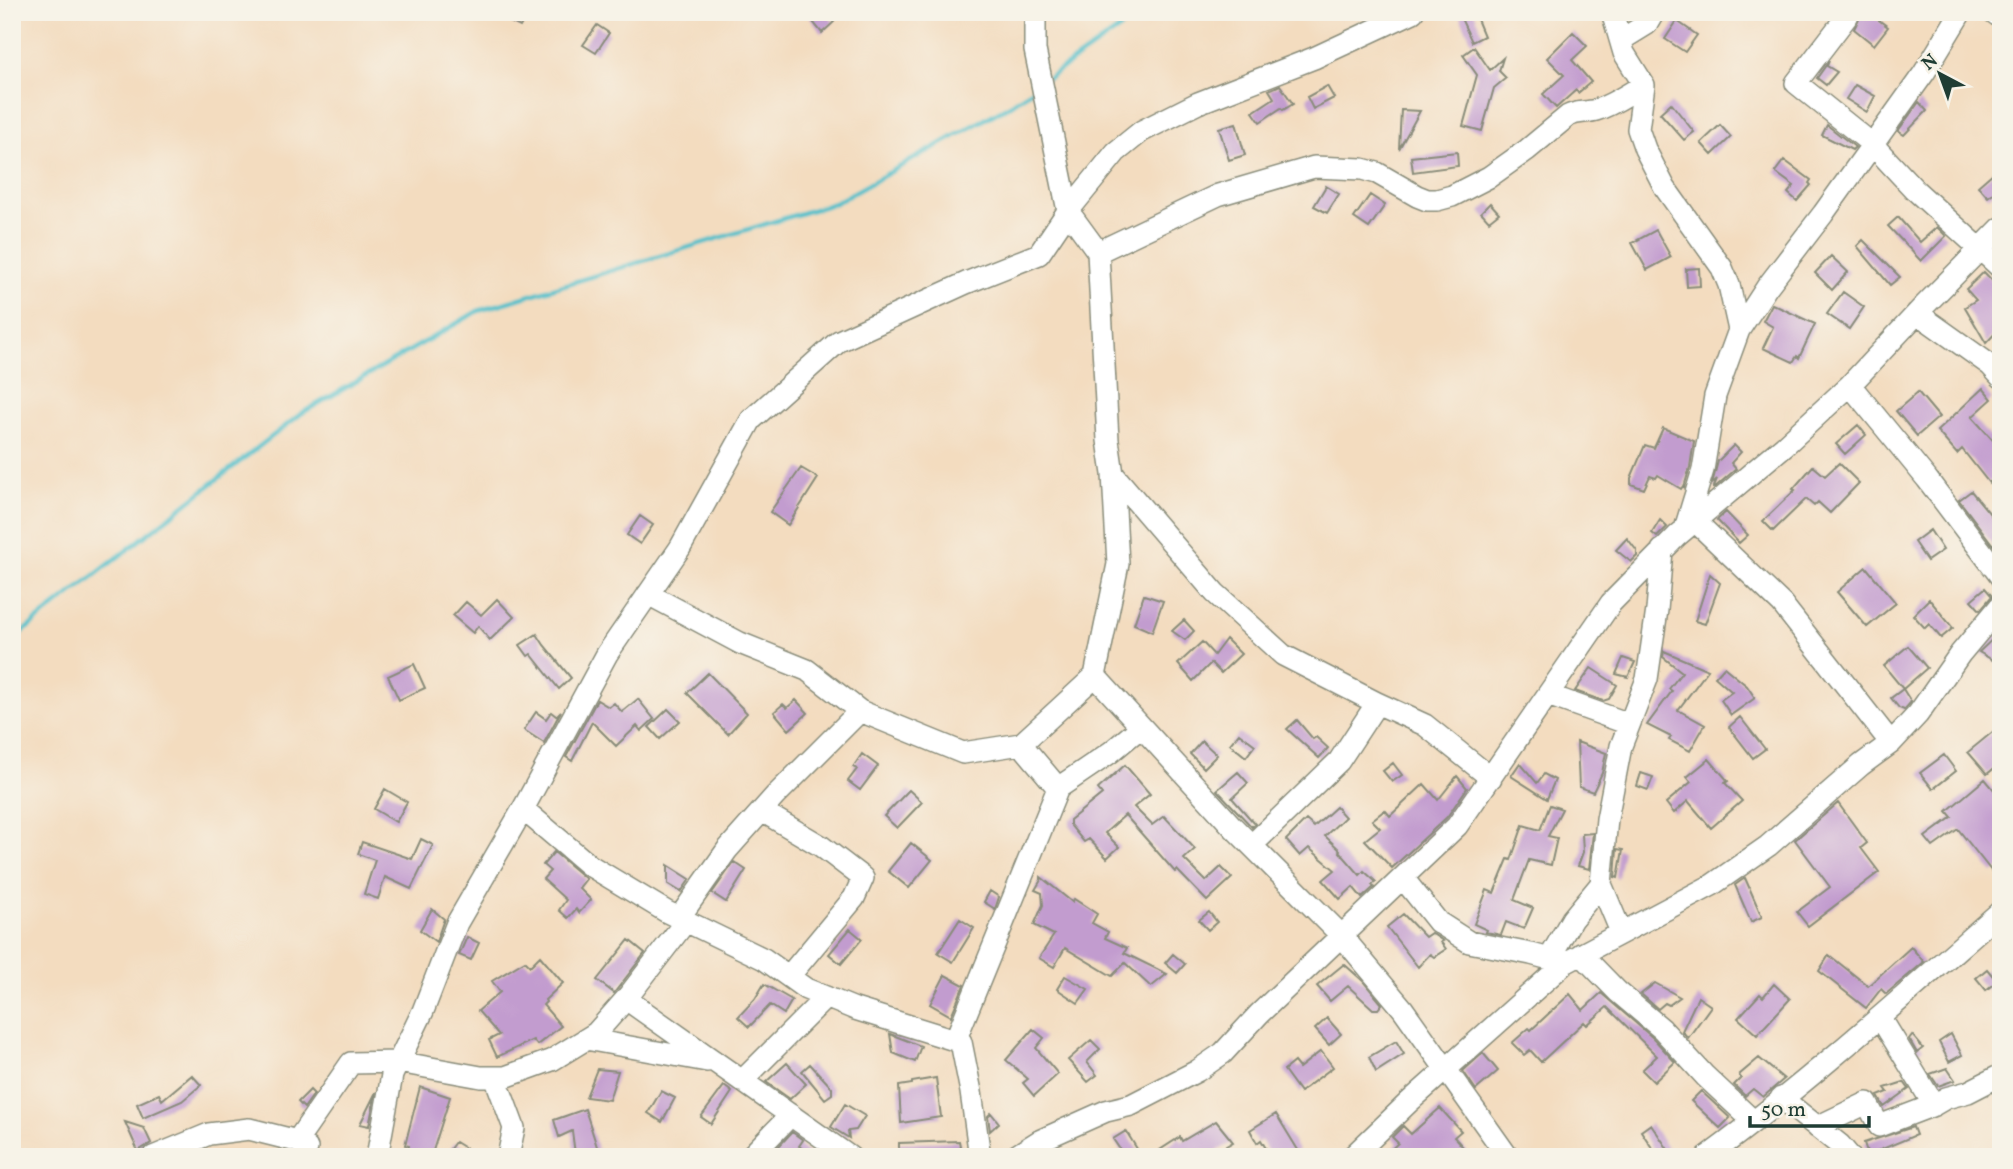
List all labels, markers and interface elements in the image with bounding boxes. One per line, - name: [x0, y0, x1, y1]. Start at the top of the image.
- north arrow: [1904, 38, 1974, 108]
- text: N: [1916, 48, 1944, 77]
- scale bar: [1750, 1085, 1870, 1129]
- text: 50 m: [1761, 1096, 1806, 1125]

